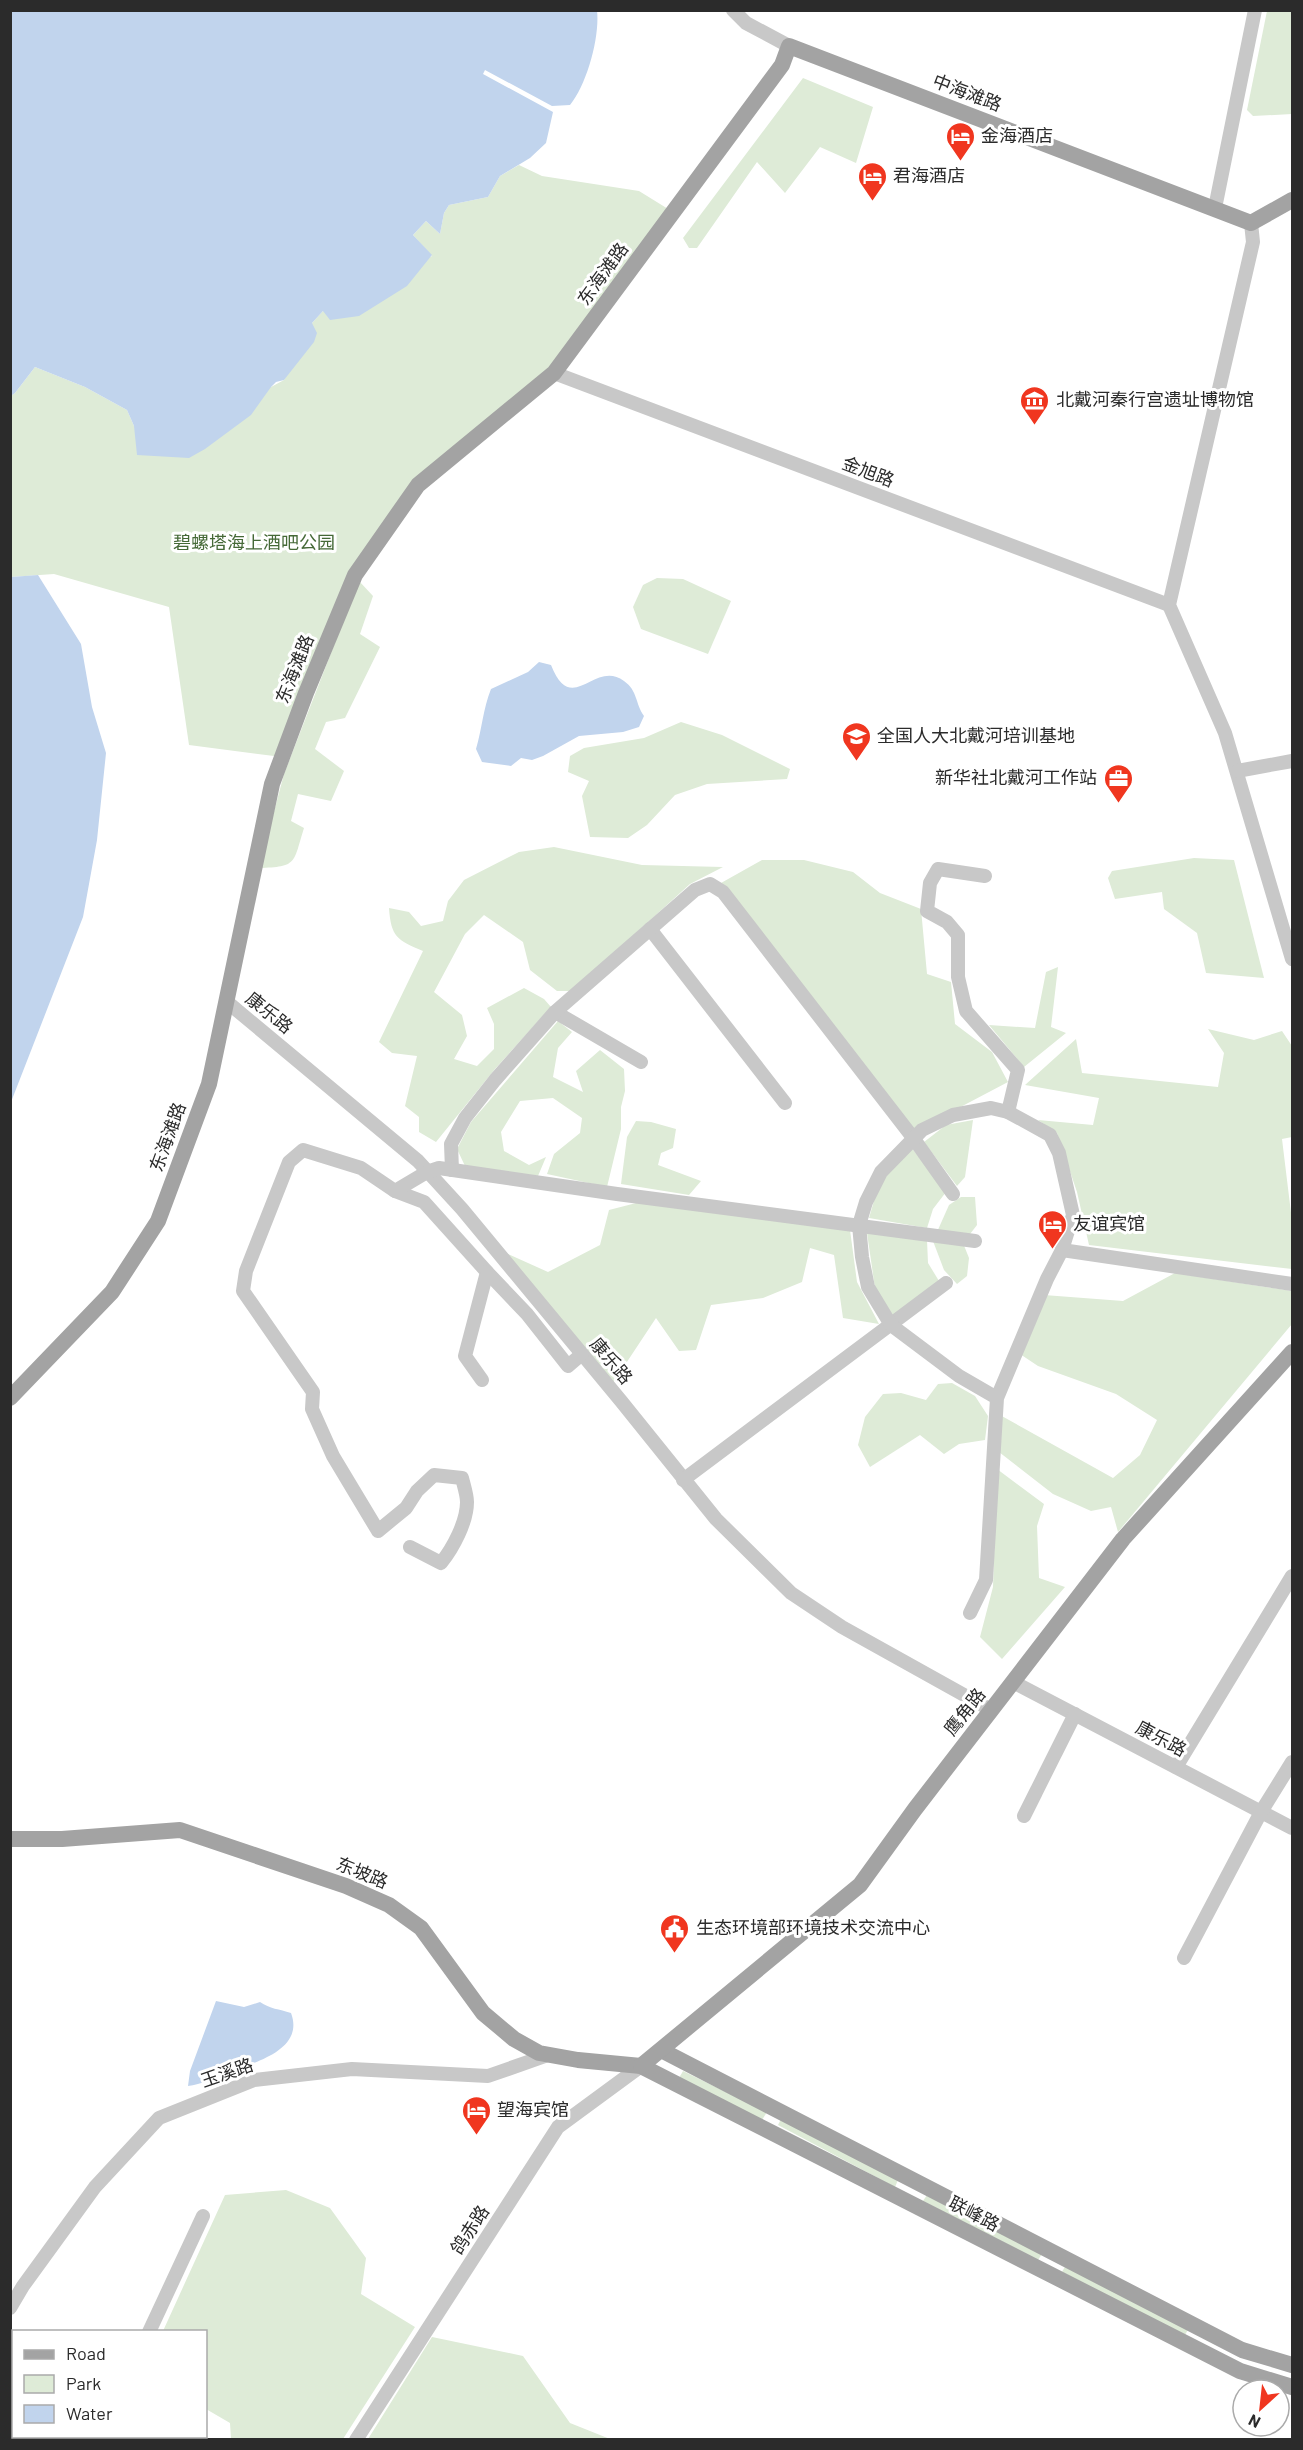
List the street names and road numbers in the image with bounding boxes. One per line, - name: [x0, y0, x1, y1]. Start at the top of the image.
- street label: 中海滩路: [930, 69, 1005, 115]
- street label: 东海滩路: [572, 238, 632, 309]
- street label: 金旭路: [839, 451, 898, 491]
- street label: 东海滩路: [270, 631, 318, 706]
- street label: 康乐路: [242, 987, 298, 1038]
- street label: 东海滩路: [144, 1099, 190, 1174]
- street label: 康乐路: [586, 1333, 638, 1388]
- street label: 鹰角路: [939, 1683, 990, 1739]
- street label: 康乐路: [1132, 1716, 1190, 1761]
- street label: 东坡路: [333, 1852, 392, 1892]
- street label: 玉溪路: [198, 2053, 256, 2091]
- street label: 联峰路: [945, 2191, 1004, 2235]
- street label: 鸽赤路: [445, 2201, 493, 2258]

